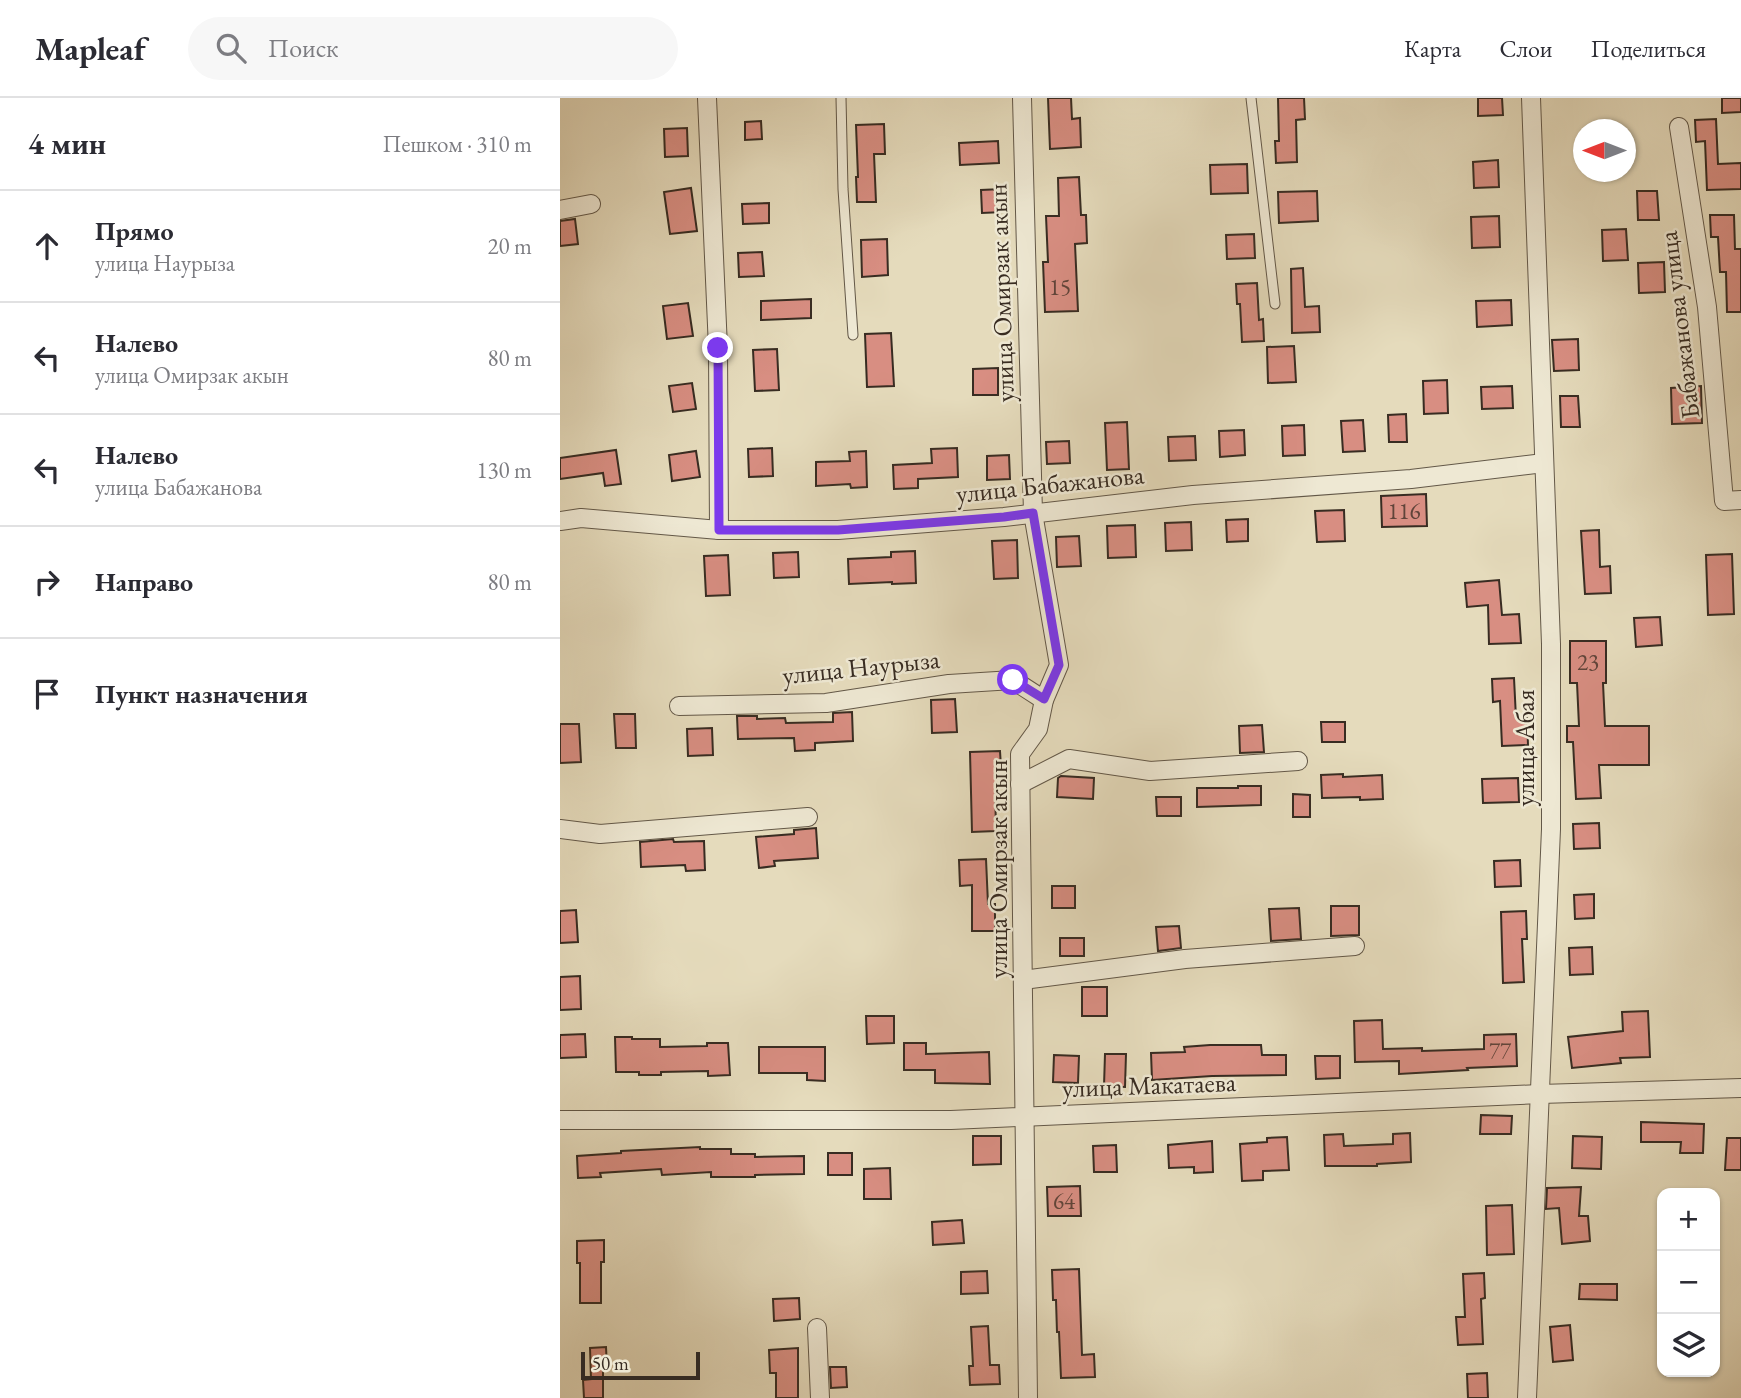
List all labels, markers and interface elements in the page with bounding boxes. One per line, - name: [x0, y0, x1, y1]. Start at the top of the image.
- search box: [188, 17, 678, 80]
- text: Mapleaf: [35, 27, 146, 70]
- icon: search: [212, 29, 250, 67]
- text: Поиск: [268, 31, 338, 65]
- text: Карта: [1404, 33, 1461, 64]
- text: Слои: [1499, 33, 1553, 64]
- text: Поделиться: [1591, 33, 1706, 64]
- north arrow: [1573, 119, 1636, 182]
- text: 4 мин: [28, 124, 106, 163]
- text: Пешком · 310 m: [383, 129, 532, 159]
- street label: улица Омирзак акын: [980, 183, 1022, 403]
- text: Прямо: [95, 214, 174, 248]
- icon: ahead: [28, 227, 66, 265]
- street label: Бабажанова улица: [1651, 229, 1707, 421]
- text: 20 m: [487, 231, 532, 261]
- text: улица Наурыза: [95, 248, 235, 278]
- house number: 15: [1049, 272, 1071, 302]
- text: Налево: [95, 326, 178, 360]
- route end: [702, 332, 733, 363]
- icon: left: [28, 339, 66, 377]
- text: 80 m: [487, 343, 532, 373]
- text: улица Омирзак акын: [95, 360, 289, 390]
- text: Налево: [95, 438, 178, 472]
- icon: left: [28, 451, 66, 489]
- text: 130 m: [476, 455, 532, 485]
- street label: улица Бабажанова: [954, 457, 1146, 511]
- text: улица Бабажанова: [95, 472, 262, 502]
- house number: 116: [1387, 496, 1421, 526]
- icon: right: [28, 563, 66, 601]
- text: Направо: [95, 565, 193, 599]
- text: 80 m: [487, 567, 532, 597]
- street label: улица Наурыза: [781, 642, 942, 692]
- house number: 23: [1577, 647, 1599, 677]
- route start: [997, 664, 1028, 695]
- icon: arrive: [28, 675, 66, 713]
- text: Пункт назначения: [95, 677, 308, 711]
- street label: улица Абая: [1508, 689, 1542, 807]
- street label: улица Омирзак акын: [981, 760, 1015, 979]
- house number: 77: [1489, 1036, 1512, 1066]
- street label: улица Макатаева: [1061, 1065, 1237, 1105]
- house number: 64: [1053, 1186, 1076, 1216]
- map controls: [1657, 1188, 1720, 1377]
- button: +: [1657, 1188, 1720, 1251]
- button: −: [1657, 1251, 1720, 1314]
- button: layers: [1657, 1314, 1720, 1377]
- scale bar: [581, 1349, 700, 1381]
- text: 50 m: [592, 1351, 629, 1376]

